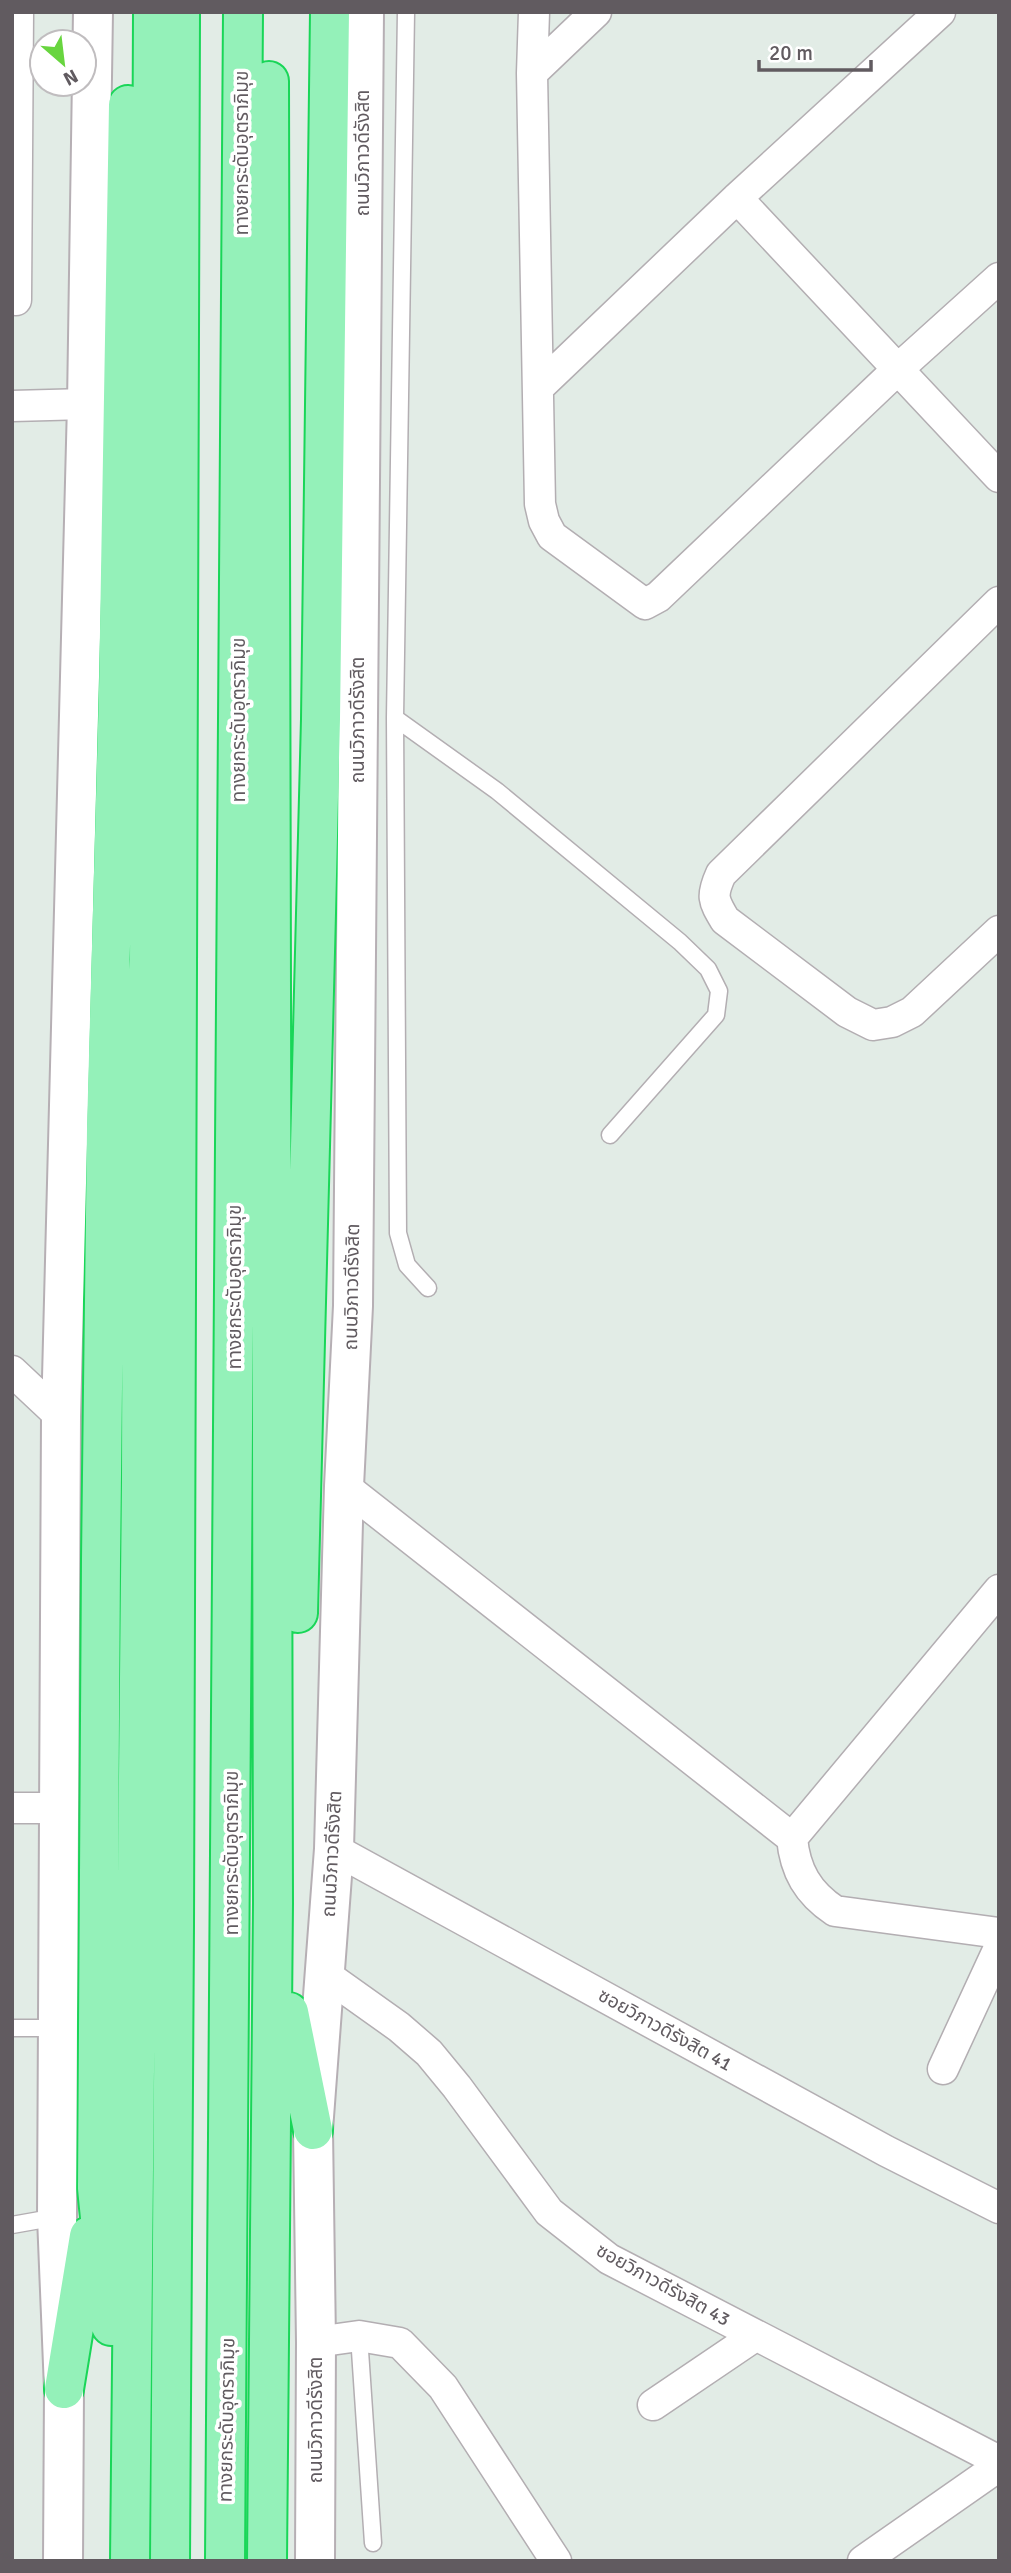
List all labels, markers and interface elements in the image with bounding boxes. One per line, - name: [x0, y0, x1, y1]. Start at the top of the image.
- north arrow: [28, 28, 98, 98]
- scale bar: [759, 28, 871, 72]
- text: 20 m: [769, 40, 813, 66]
- text: N: [59, 63, 82, 91]
- street label: ทางยกระดับอุตราภิมุข: [230, 71, 254, 235]
- street label: ถนนวิภาวดีรังสิต: [351, 90, 375, 216]
- street label: ทางยกระดับอุตราภิมุข: [227, 638, 251, 802]
- street label: ถนนวิภาวดีรังสิต: [346, 657, 370, 783]
- street label: ทางยกระดับอุตราภิมุข: [223, 1205, 247, 1369]
- street label: ถนนวิภาวดีรังสิต: [339, 1223, 365, 1351]
- street label: ทางยกระดับอุตราภิมุข: [220, 1771, 244, 1935]
- street label: ถนนวิภาวดีรังสิต: [317, 1790, 347, 1918]
- street label: ซอยวิภาวดีรังสิต 41: [594, 1983, 736, 2077]
- street label: ซอยวิภาวดีรังสิต 43: [592, 2238, 734, 2332]
- street label: ทางยกระดับอุตราภิมุข: [214, 2338, 240, 2502]
- street label: ถนนวิภาวดีรังสิต: [304, 2357, 328, 2483]

